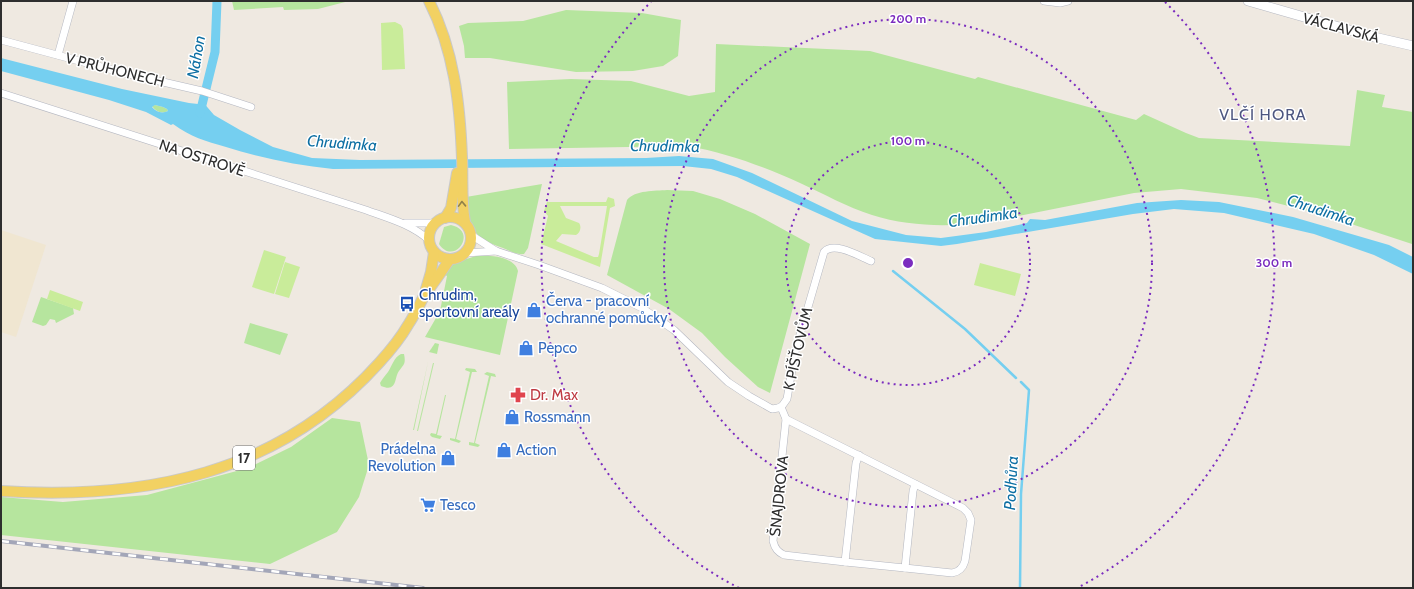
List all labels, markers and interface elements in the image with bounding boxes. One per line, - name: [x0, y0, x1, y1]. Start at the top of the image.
- street label: VÁCLAVSKÁ: [1301, 8, 1382, 47]
- text: 200 m: [890, 11, 926, 26]
- water label: Náhon: [183, 34, 209, 80]
- street label: V PRŮHONECH: [63, 47, 167, 91]
- district label: VLČÍ HORA: [1219, 105, 1307, 124]
- water label: Chrudimka: [306, 131, 378, 155]
- text: 100 m: [891, 133, 925, 148]
- street label: NA OSTROVĚ: [157, 135, 248, 180]
- water label: Chrudimka: [630, 136, 700, 156]
- water label: Chrudimka: [1285, 190, 1357, 230]
- one-way arrow: [458, 201, 467, 207]
- water label: Chrudimka: [947, 203, 1019, 231]
- text: 300 m: [1256, 255, 1292, 270]
- centre of rings: [901, 256, 915, 270]
- place label: Chrudim, sportovní areály: [419, 286, 520, 321]
- place label: Červa - pracovní ochranné pomůcky: [546, 291, 668, 327]
- bus stop icon: Chrudim, sportovní areály: [398, 295, 416, 313]
- shop icon: Červa - pracovní ochranné pomůcky: [525, 301, 543, 319]
- street label: K PÍŠŤOVŮM: [778, 305, 816, 392]
- shop icon: Pepco: [517, 339, 535, 357]
- place label: Pepco: [538, 339, 577, 357]
- pharmacy icon: Dr. Max: [509, 386, 527, 404]
- place label: Dr. Max: [530, 386, 578, 404]
- shop icon: Rossmann: [503, 408, 521, 426]
- place label: Rossmann: [524, 408, 591, 426]
- place label: Prádelna Revolution: [368, 440, 437, 475]
- shop icon: Action: [495, 441, 513, 459]
- place label: Action: [516, 441, 557, 459]
- road number: 17: [233, 446, 255, 470]
- shop icon: Prádelna Revolution: [439, 449, 457, 467]
- street label: ŠNAJDROVA: [765, 454, 792, 537]
- water label: Podhůra: [1000, 455, 1022, 511]
- supermarket icon: Tesco: [419, 496, 437, 514]
- place label: Tesco: [440, 496, 476, 514]

